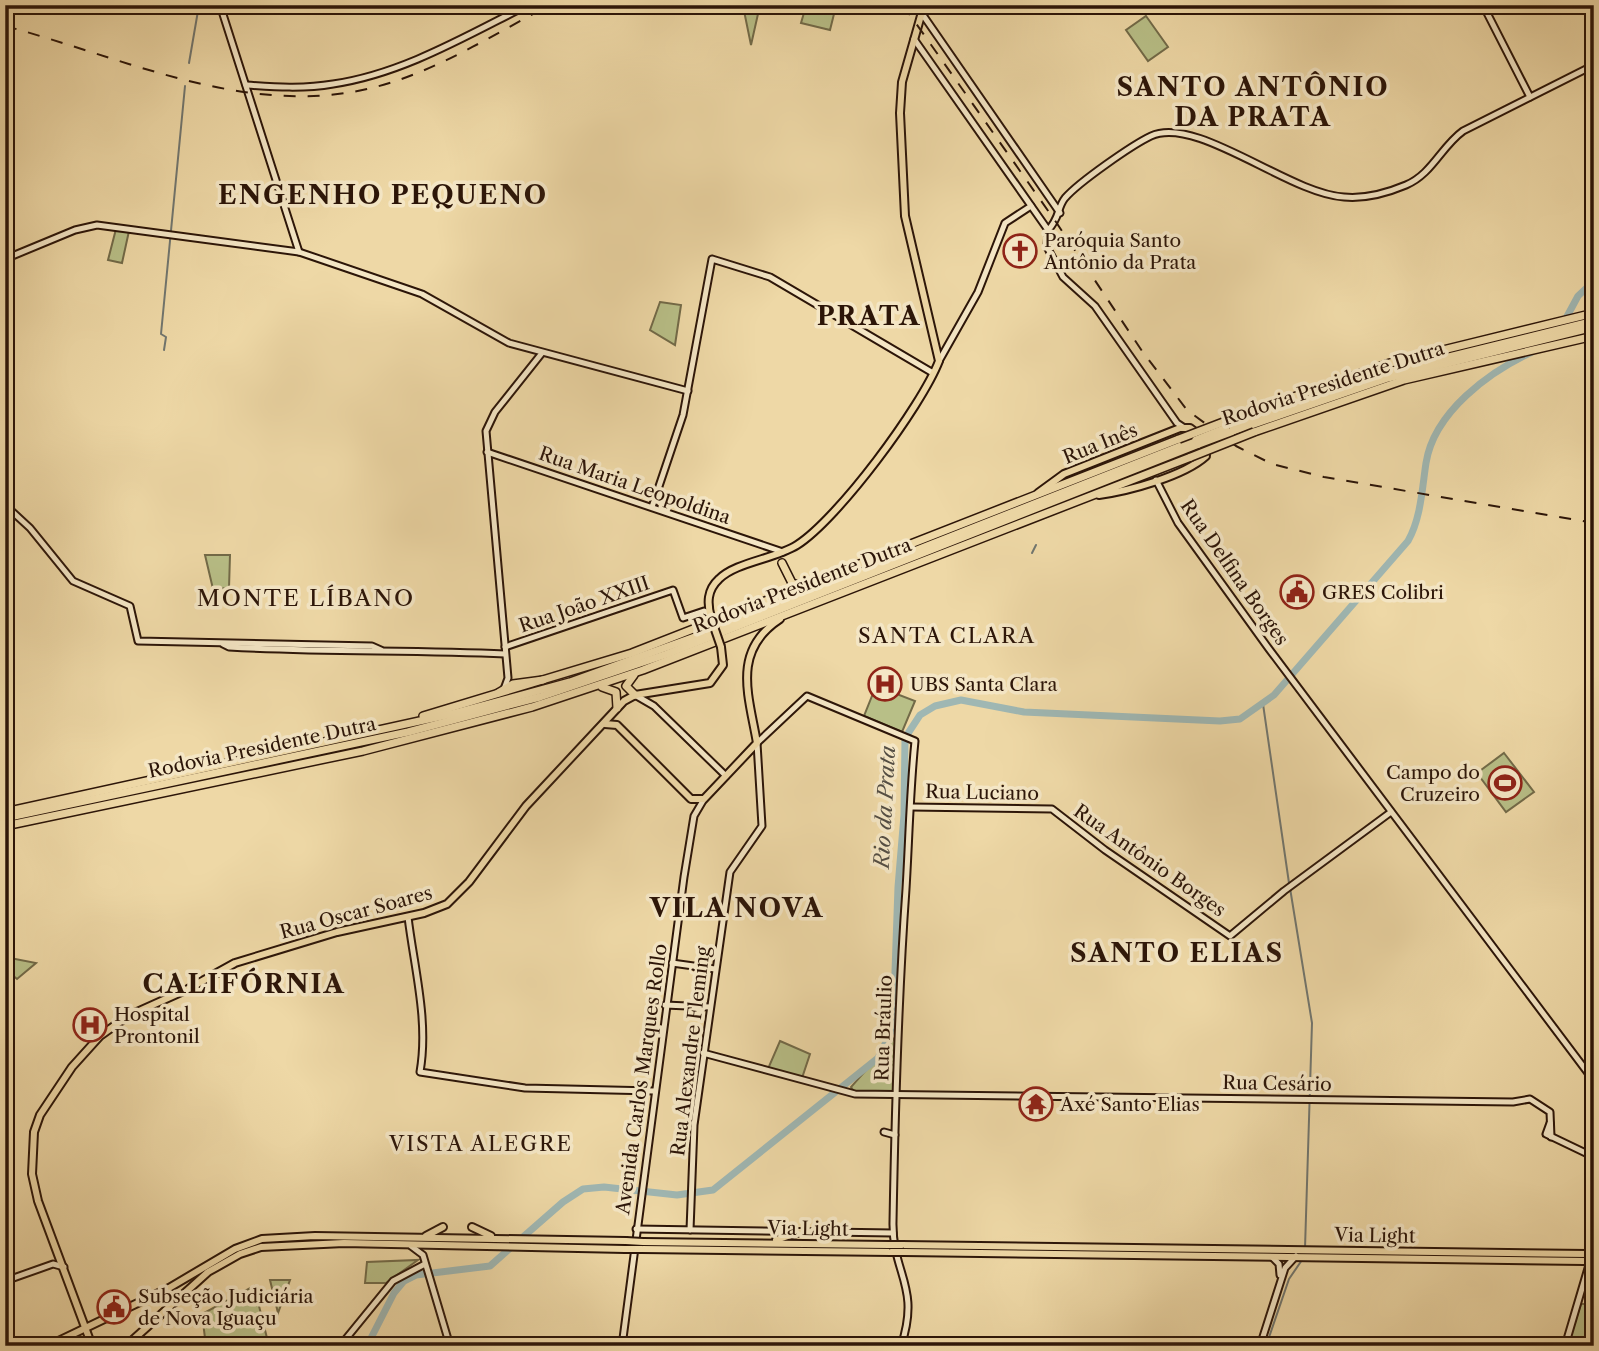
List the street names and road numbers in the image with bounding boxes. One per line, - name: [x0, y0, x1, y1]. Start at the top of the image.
- street label: Rodovia Presidente Dutra: [1219, 337, 1447, 430]
- street label: Rua Inês: [1060, 418, 1141, 469]
- street label: Rua Maria Leopoldina: [536, 442, 734, 529]
- street label: Rua Delfina Borges: [1176, 495, 1293, 650]
- street label: Rodovia Presidente Dutra: [690, 533, 915, 638]
- street label: Rua João XXIII: [516, 571, 652, 638]
- street label: Rodovia Presidente Dutra: [146, 712, 378, 783]
- street label: Rua Luciano: [925, 780, 1039, 805]
- street label: Rua Antônio Borges: [1069, 799, 1230, 921]
- street label: Rua Oscar Soares: [277, 881, 435, 944]
- street label: Avenida Carlos Marques Rollo: [611, 942, 672, 1217]
- street label: Rua Alexandre Fleming: [666, 944, 715, 1157]
- street label: Rua Bráulio: [870, 974, 897, 1082]
- street label: Rua Cesário: [1222, 1071, 1332, 1096]
- street label: Via Light: [766, 1216, 849, 1241]
- street label: Via Light: [1333, 1223, 1416, 1248]

